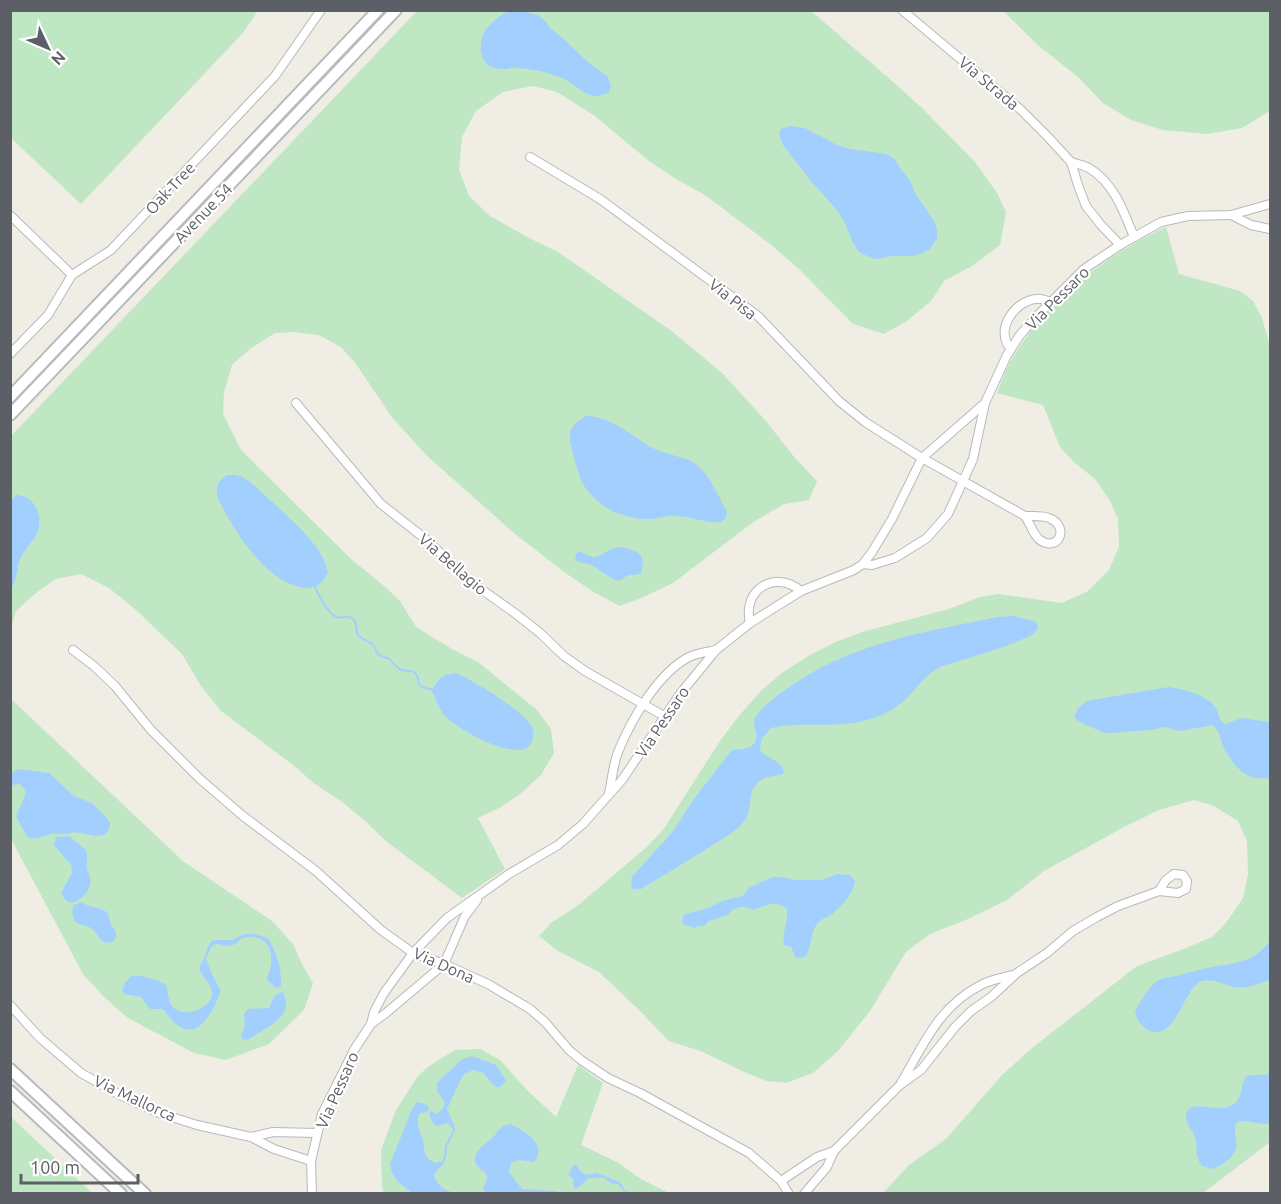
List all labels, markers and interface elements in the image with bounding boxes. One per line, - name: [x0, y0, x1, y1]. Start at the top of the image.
- north arrow: [18, 18, 78, 78]
- text: N: [48, 48, 69, 69]
- street label: Via Strada: [955, 53, 1023, 113]
- street label: Oak-Tree: [141, 158, 199, 218]
- street label: Avenue 54: [170, 180, 236, 246]
- street label: Via Pessaro: [1022, 263, 1092, 333]
- street label: Via Pisa: [706, 275, 760, 323]
- street label: Via Bellagio: [415, 529, 491, 599]
- street label: Via Pessaro: [632, 683, 692, 761]
- street label: Via Dona: [411, 944, 477, 986]
- street label: Via Pessaro: [312, 1049, 362, 1131]
- street label: Via Mallorca: [91, 1071, 179, 1125]
- scale bar: [21, 1147, 138, 1185]
- text: 100 m: [30, 1157, 80, 1177]

